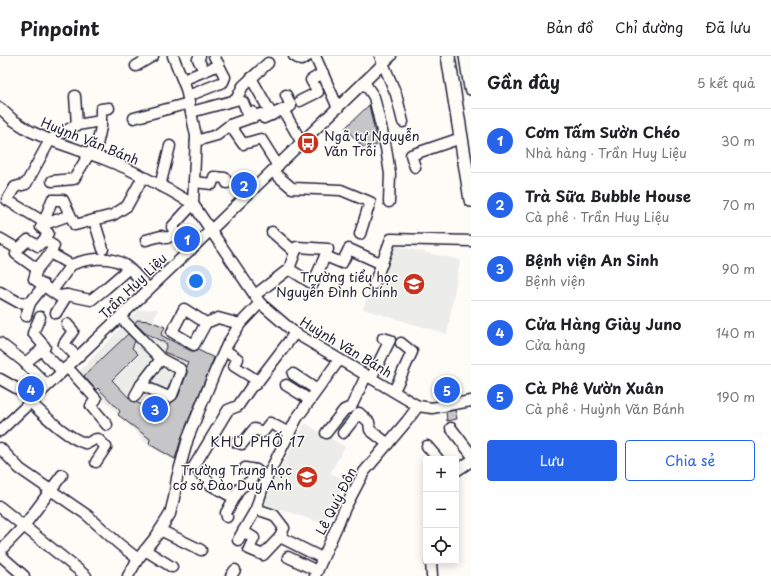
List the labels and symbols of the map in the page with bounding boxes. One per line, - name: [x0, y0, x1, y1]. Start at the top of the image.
- street label: Huỳnh Văn Bánh: [38, 112, 142, 169]
- place label: Ngã tư Nguyễn Văn Trỗi: [324, 126, 420, 160]
- bus stop icon: Ngã tư Nguyễn Văn Trỗi: [295, 130, 321, 156]
- pin: 2: [231, 170, 257, 200]
- pin: 1: [174, 224, 200, 254]
- street label: Trần Huy Liệu: [94, 248, 171, 323]
- place label: Trường tiểu học Nguyễn Đình Chính: [276, 267, 398, 301]
- your location: [186, 271, 206, 291]
- school or university icon: Trường tiểu học Nguyễn Đình Chính: [401, 271, 427, 297]
- street label: Huỳnh Văn Bánh: [297, 312, 396, 382]
- pin: 4: [18, 374, 44, 404]
- pin: 5: [434, 375, 460, 405]
- pin: 3: [142, 394, 168, 424]
- district label: KHU PHỐ 17: [210, 431, 306, 452]
- place label: Trường Trung học cơ sở Đào Duy Anh: [173, 460, 292, 494]
- school or university icon: Trường Trung học cơ sở Đào Duy Anh: [294, 464, 320, 490]
- street label: Lê Quý Ðôn: [310, 464, 361, 538]

